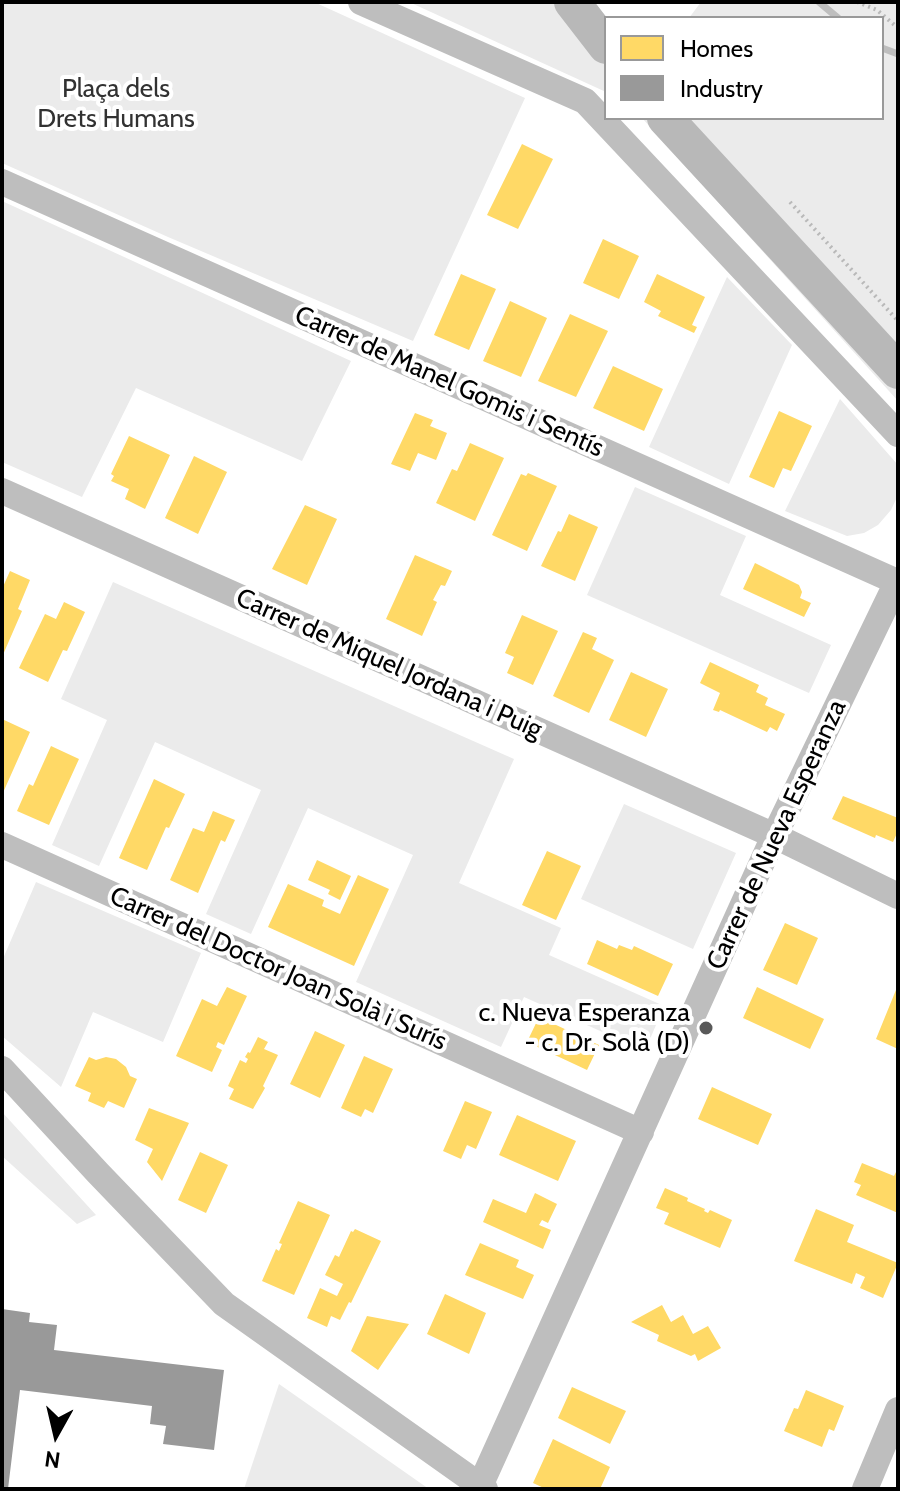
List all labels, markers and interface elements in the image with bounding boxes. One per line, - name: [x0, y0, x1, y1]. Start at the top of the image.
- legend: [604, 16, 884, 120]
- text: Homes: [680, 34, 753, 63]
- park label: Plaça dels Drets Humans: [37, 73, 195, 134]
- text: Industry: [680, 74, 763, 103]
- street label: Carrer de Manel Gomis i Sentís: [290, 300, 608, 464]
- street label: Carrer de Miquel Jordana i Puig: [231, 582, 547, 746]
- street label: Carrer de Nueva Esperanza: [701, 695, 853, 975]
- street label: Carrer del Doctor Joan Solà i Surís: [105, 880, 451, 1058]
- place label: c. Nueva Esperanza - c. Dr. Solà (D): [479, 997, 690, 1058]
- marker: c. Nueva Esperanza - c. Dr. Solà (D): [697, 1019, 715, 1037]
- north arrow: [16, 1395, 96, 1475]
- text: N: [43, 1445, 62, 1474]

